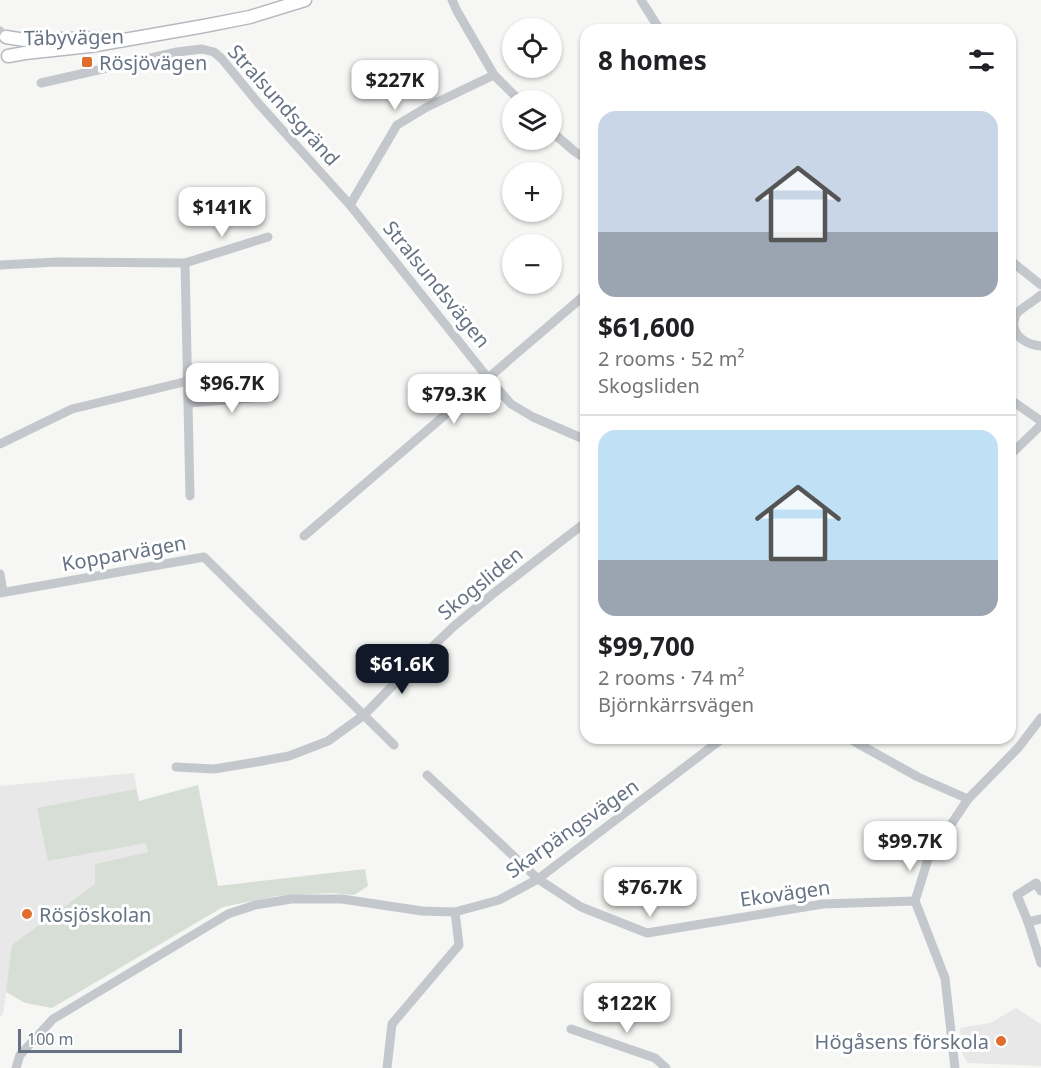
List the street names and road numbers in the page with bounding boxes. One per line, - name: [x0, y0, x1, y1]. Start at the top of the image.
- street label: Täbyvägen: [24, 23, 124, 51]
- street label: Stralsundsgränd: [222, 38, 346, 172]
- street label: Stralsundsvägen: [377, 215, 497, 353]
- street label: Kopparvägen: [60, 529, 188, 577]
- street label: Skogsliden: [432, 540, 528, 626]
- street label: Skarpängsvägen: [500, 772, 644, 884]
- street label: Ekovägen: [738, 873, 832, 913]

